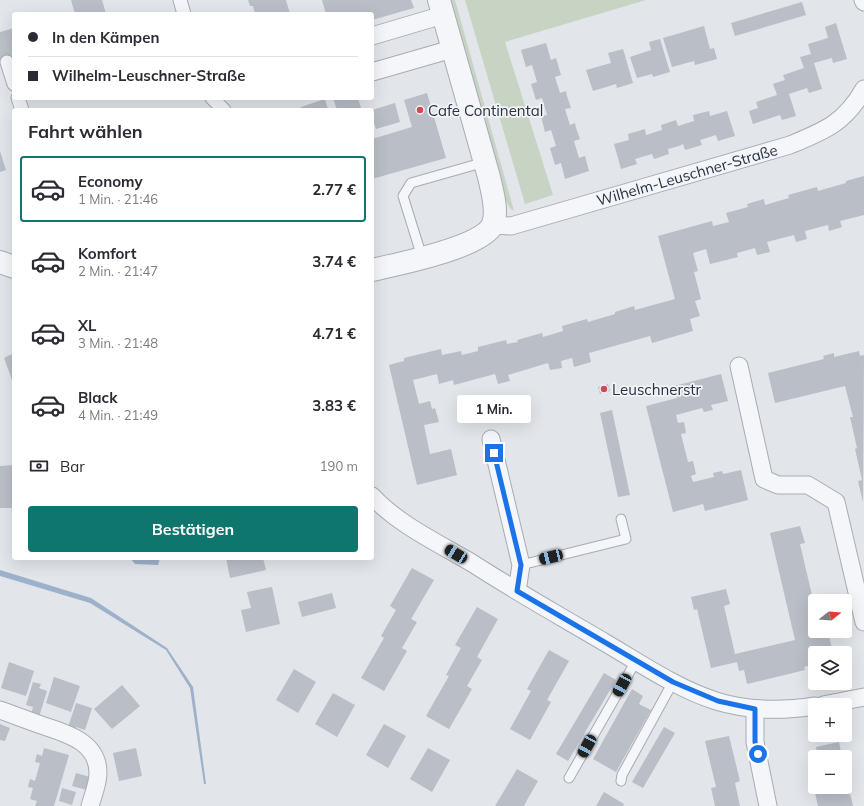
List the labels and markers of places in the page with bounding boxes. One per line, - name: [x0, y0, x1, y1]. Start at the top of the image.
- place label: Cafe Continental: [428, 101, 543, 120]
- marker: Cafe Continental: [415, 105, 425, 115]
- place label: Leuschnerstr: [612, 380, 702, 399]
- marker: Leuschnerstr: [599, 384, 609, 394]

